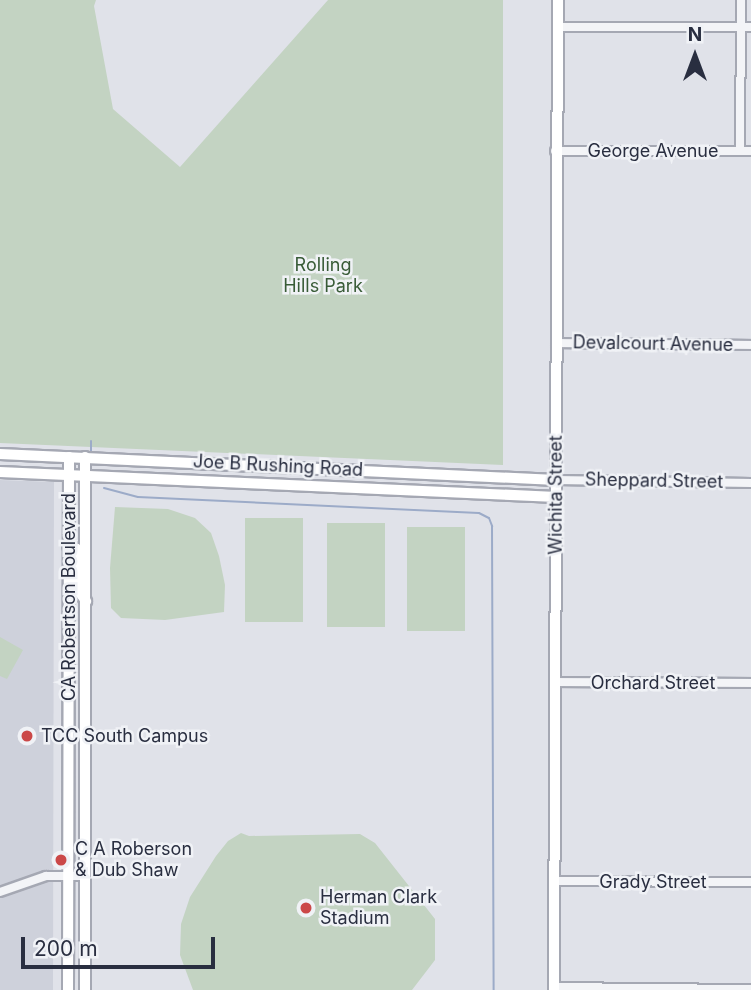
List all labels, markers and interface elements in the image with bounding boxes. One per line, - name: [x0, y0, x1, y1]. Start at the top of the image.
- north arrow: [660, 21, 730, 91]
- text: N: [688, 23, 702, 46]
- street label: George Avenue: [587, 140, 719, 162]
- park label: Rolling Hills Park: [283, 255, 363, 298]
- street label: Devalcourt Avenue: [573, 332, 733, 356]
- street label: Wichita Street: [545, 435, 567, 555]
- street label: Joe B Rushing Road: [192, 451, 364, 481]
- street label: Sheppard Street: [585, 469, 723, 493]
- street label: CA Robertson Boulevard: [58, 493, 80, 701]
- street label: Orchard Street: [591, 672, 715, 694]
- place label: TCC South Campus: [41, 725, 208, 747]
- marker: TCC South Campus: [19, 728, 35, 744]
- place label: C A Roberson & Dub Shaw: [75, 839, 192, 882]
- marker: C A Roberson & Dub Shaw: [53, 852, 69, 868]
- street label: Grady Street: [599, 871, 707, 893]
- place label: Herman Clark Stadium: [320, 887, 437, 930]
- marker: Herman Clark Stadium: [298, 900, 314, 916]
- scale bar: [24, 923, 219, 967]
- text: 200 m: [34, 936, 98, 961]

